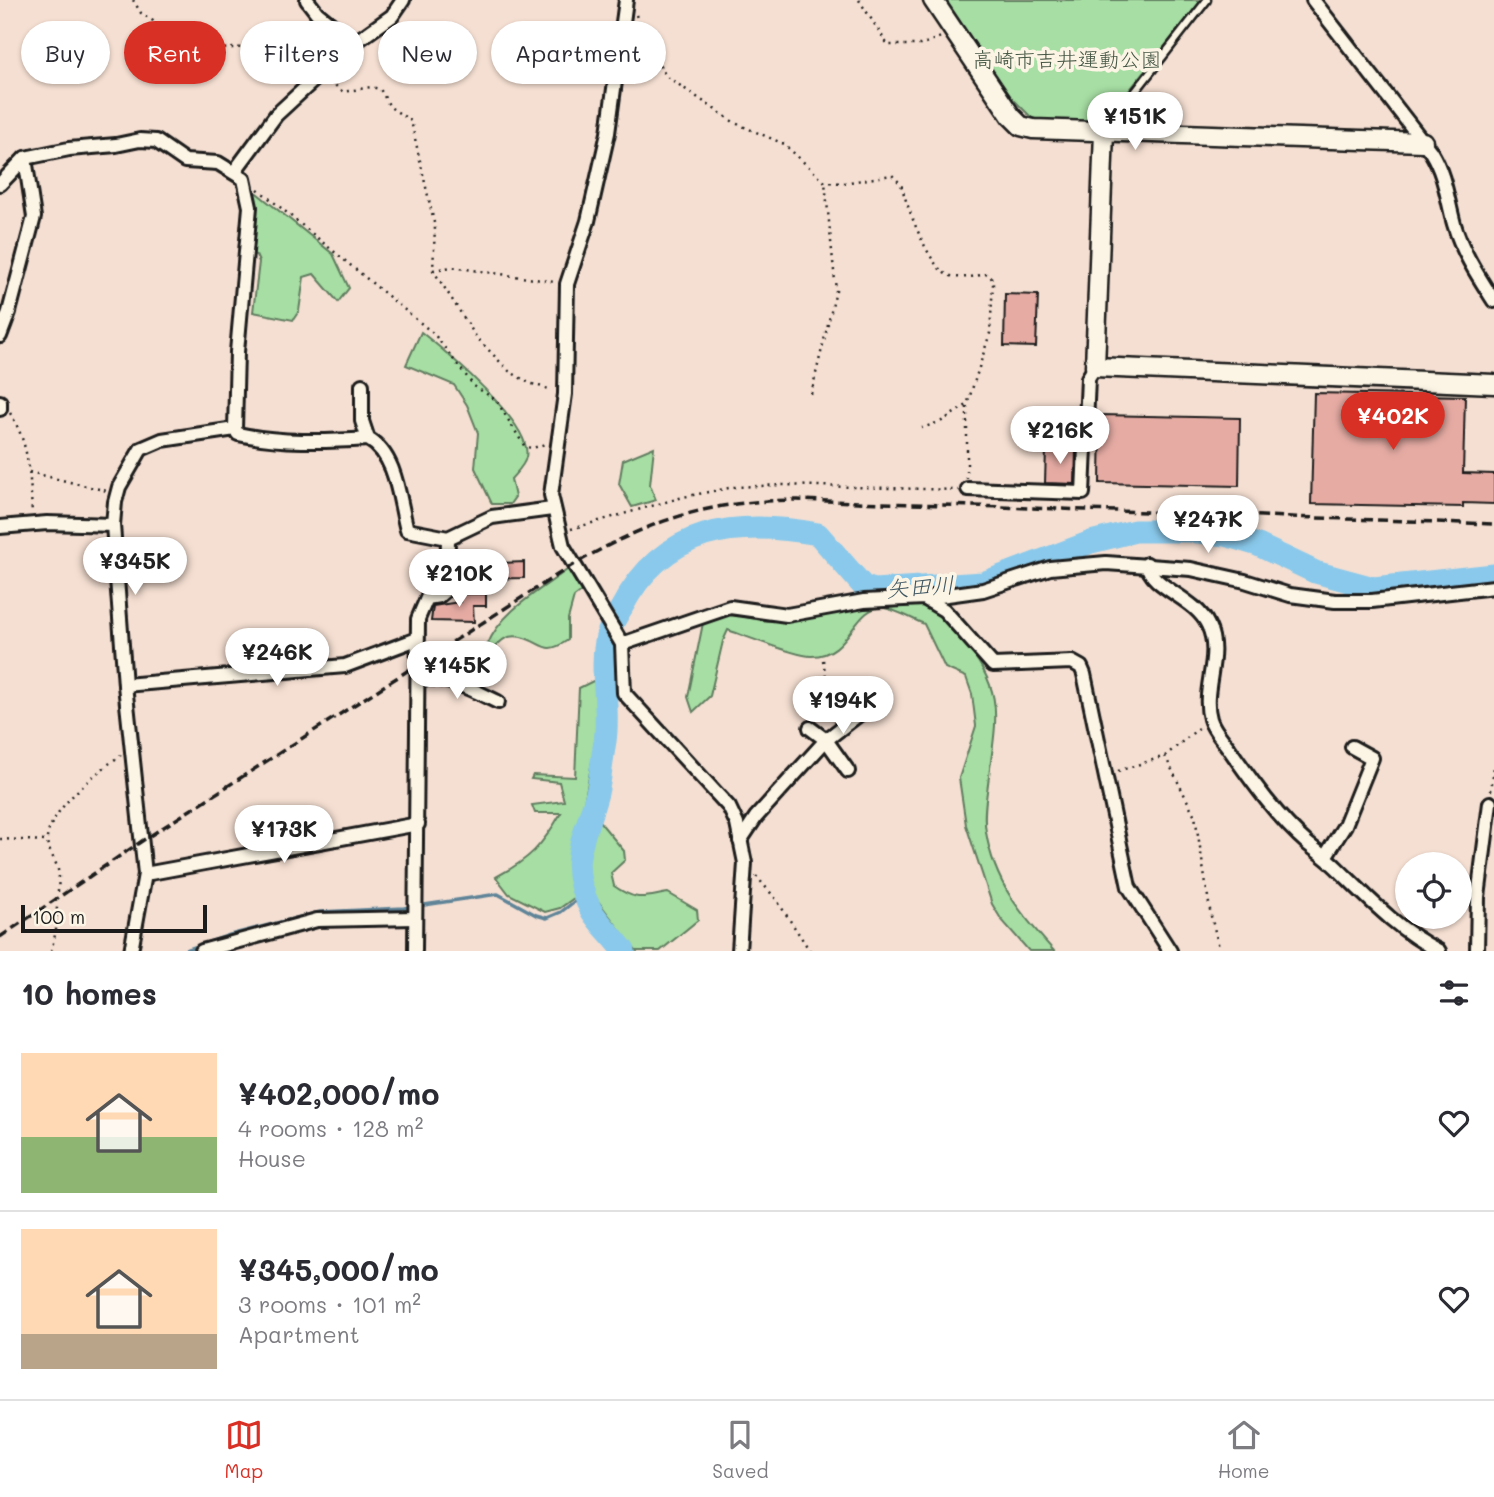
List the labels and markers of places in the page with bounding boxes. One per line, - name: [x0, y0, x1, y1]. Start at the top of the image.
- pin: ¥151K: [1086, 92, 1184, 152]
- pin: ¥402K: [1344, 392, 1442, 452]
- pin: ¥216K: [1011, 406, 1109, 466]
- pin: ¥247K: [1159, 496, 1257, 555]
- pin: ¥345K: [86, 538, 184, 597]
- pin: ¥210K: [410, 550, 508, 609]
- pin: ¥246K: [228, 628, 326, 688]
- pin: ¥145K: [408, 642, 506, 701]
- pin: ¥194K: [794, 676, 892, 736]
- pin: ¥173K: [235, 806, 333, 865]

